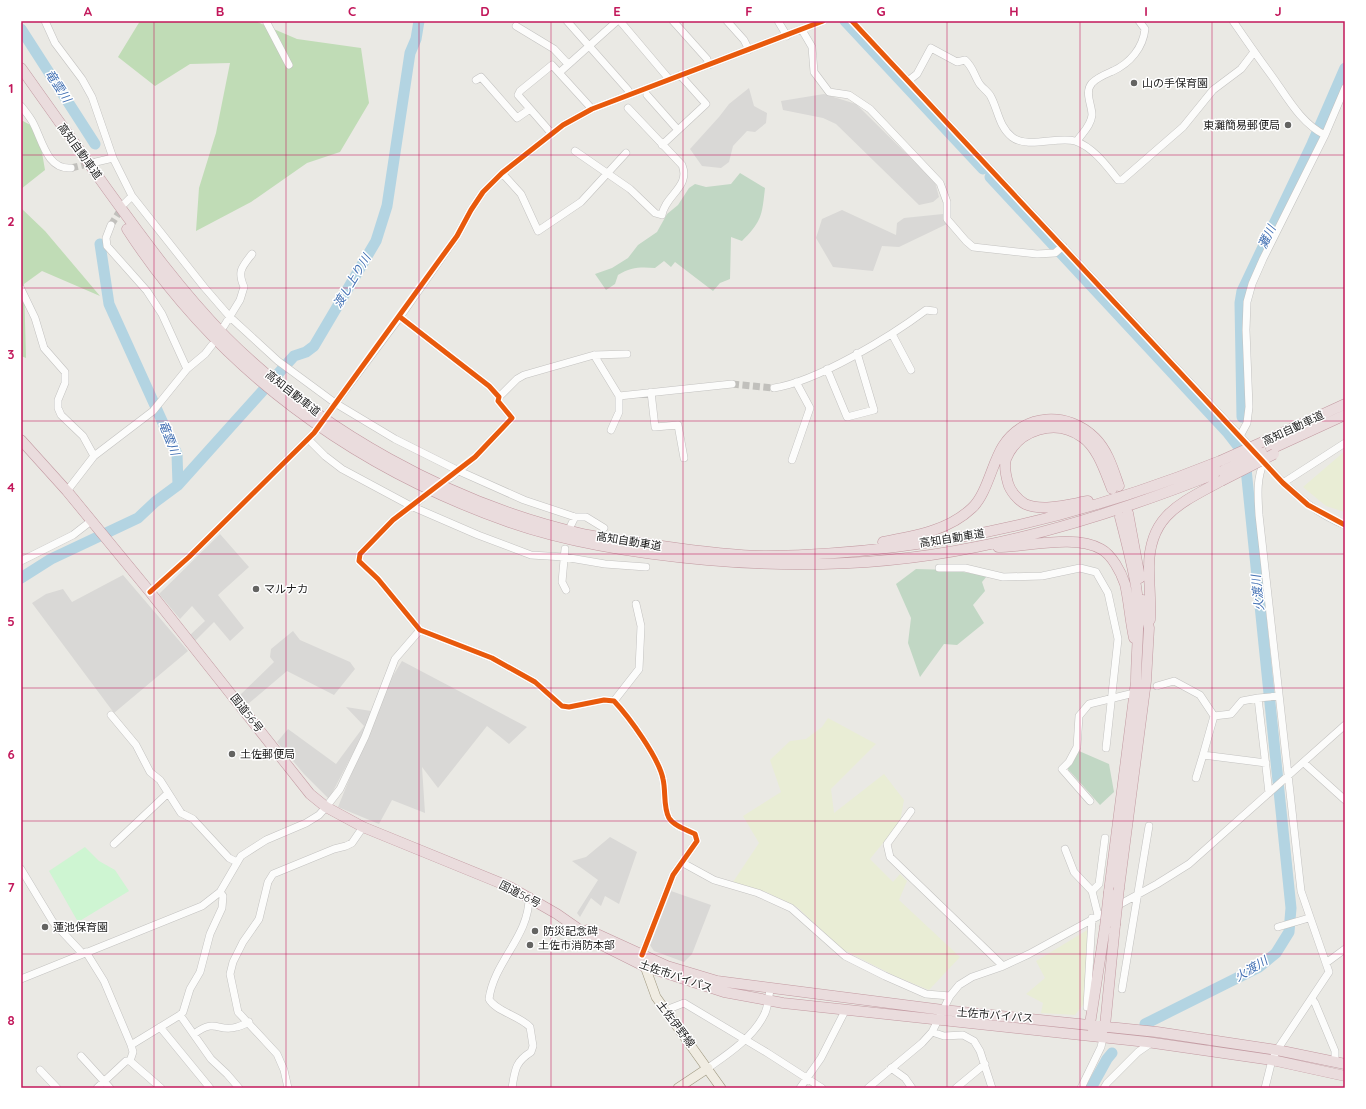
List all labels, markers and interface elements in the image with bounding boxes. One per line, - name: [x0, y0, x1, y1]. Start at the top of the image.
- text: A: [84, 3, 93, 19]
- text: B: [216, 3, 224, 19]
- text: C: [348, 3, 356, 19]
- text: D: [480, 3, 490, 19]
- text: E: [613, 3, 621, 19]
- text: F: [745, 3, 753, 19]
- text: G: [876, 3, 886, 19]
- text: H: [1009, 3, 1019, 19]
- text: I: [1144, 3, 1148, 19]
- text: J: [1274, 3, 1282, 19]
- water label: 竜雲川: [42, 67, 76, 107]
- place label: 山の手保育園: [1142, 76, 1208, 90]
- marker: 山の手保育園: [1129, 78, 1139, 88]
- text: 1: [8, 80, 14, 96]
- place label: 東灘簡易郵便局: [1203, 118, 1280, 132]
- street label: 高知自動車道: [55, 120, 105, 182]
- marker: 東灘簡易郵便局: [1283, 120, 1293, 130]
- text: 2: [7, 213, 15, 229]
- water label: 灘川: [1255, 221, 1279, 251]
- water label: 渡し上り川: [330, 249, 374, 310]
- text: 3: [8, 346, 15, 362]
- street label: 高知自動車道: [263, 367, 323, 419]
- street label: 高知自動車道: [1260, 408, 1326, 448]
- water label: 竜雲川: [156, 418, 184, 459]
- text: 4: [7, 479, 15, 495]
- street label: 高知自動車道: [918, 526, 986, 550]
- street label: 高知自動車道: [595, 529, 663, 553]
- water label: 火渡川: [1248, 572, 1267, 612]
- place label: マルナカ: [264, 582, 308, 596]
- marker: マルナカ: [251, 584, 261, 594]
- text: 5: [7, 613, 15, 629]
- street label: 国道56号: [228, 691, 266, 735]
- text: 6: [7, 746, 15, 762]
- place label: 土佐郵便局: [240, 747, 295, 761]
- marker: 土佐郵便局: [227, 749, 237, 759]
- street label: 国道56号: [497, 878, 543, 910]
- text: 7: [7, 879, 15, 895]
- place label: 蓮池保育園: [53, 920, 108, 934]
- marker: 蓮池保育園: [40, 922, 50, 932]
- place label: 防災記念碑: [543, 924, 598, 938]
- marker: 防災記念碑: [530, 926, 540, 936]
- place label: 土佐市消防本部: [538, 938, 615, 952]
- marker: 土佐市消防本部: [525, 940, 535, 950]
- water label: 火渡川: [1231, 952, 1272, 984]
- street label: 土佐市バイパス: [637, 957, 715, 995]
- street label: 土佐伊野線: [654, 998, 698, 1050]
- street label: 土佐市バイパス: [956, 1005, 1034, 1025]
- text: 8: [7, 1012, 15, 1028]

